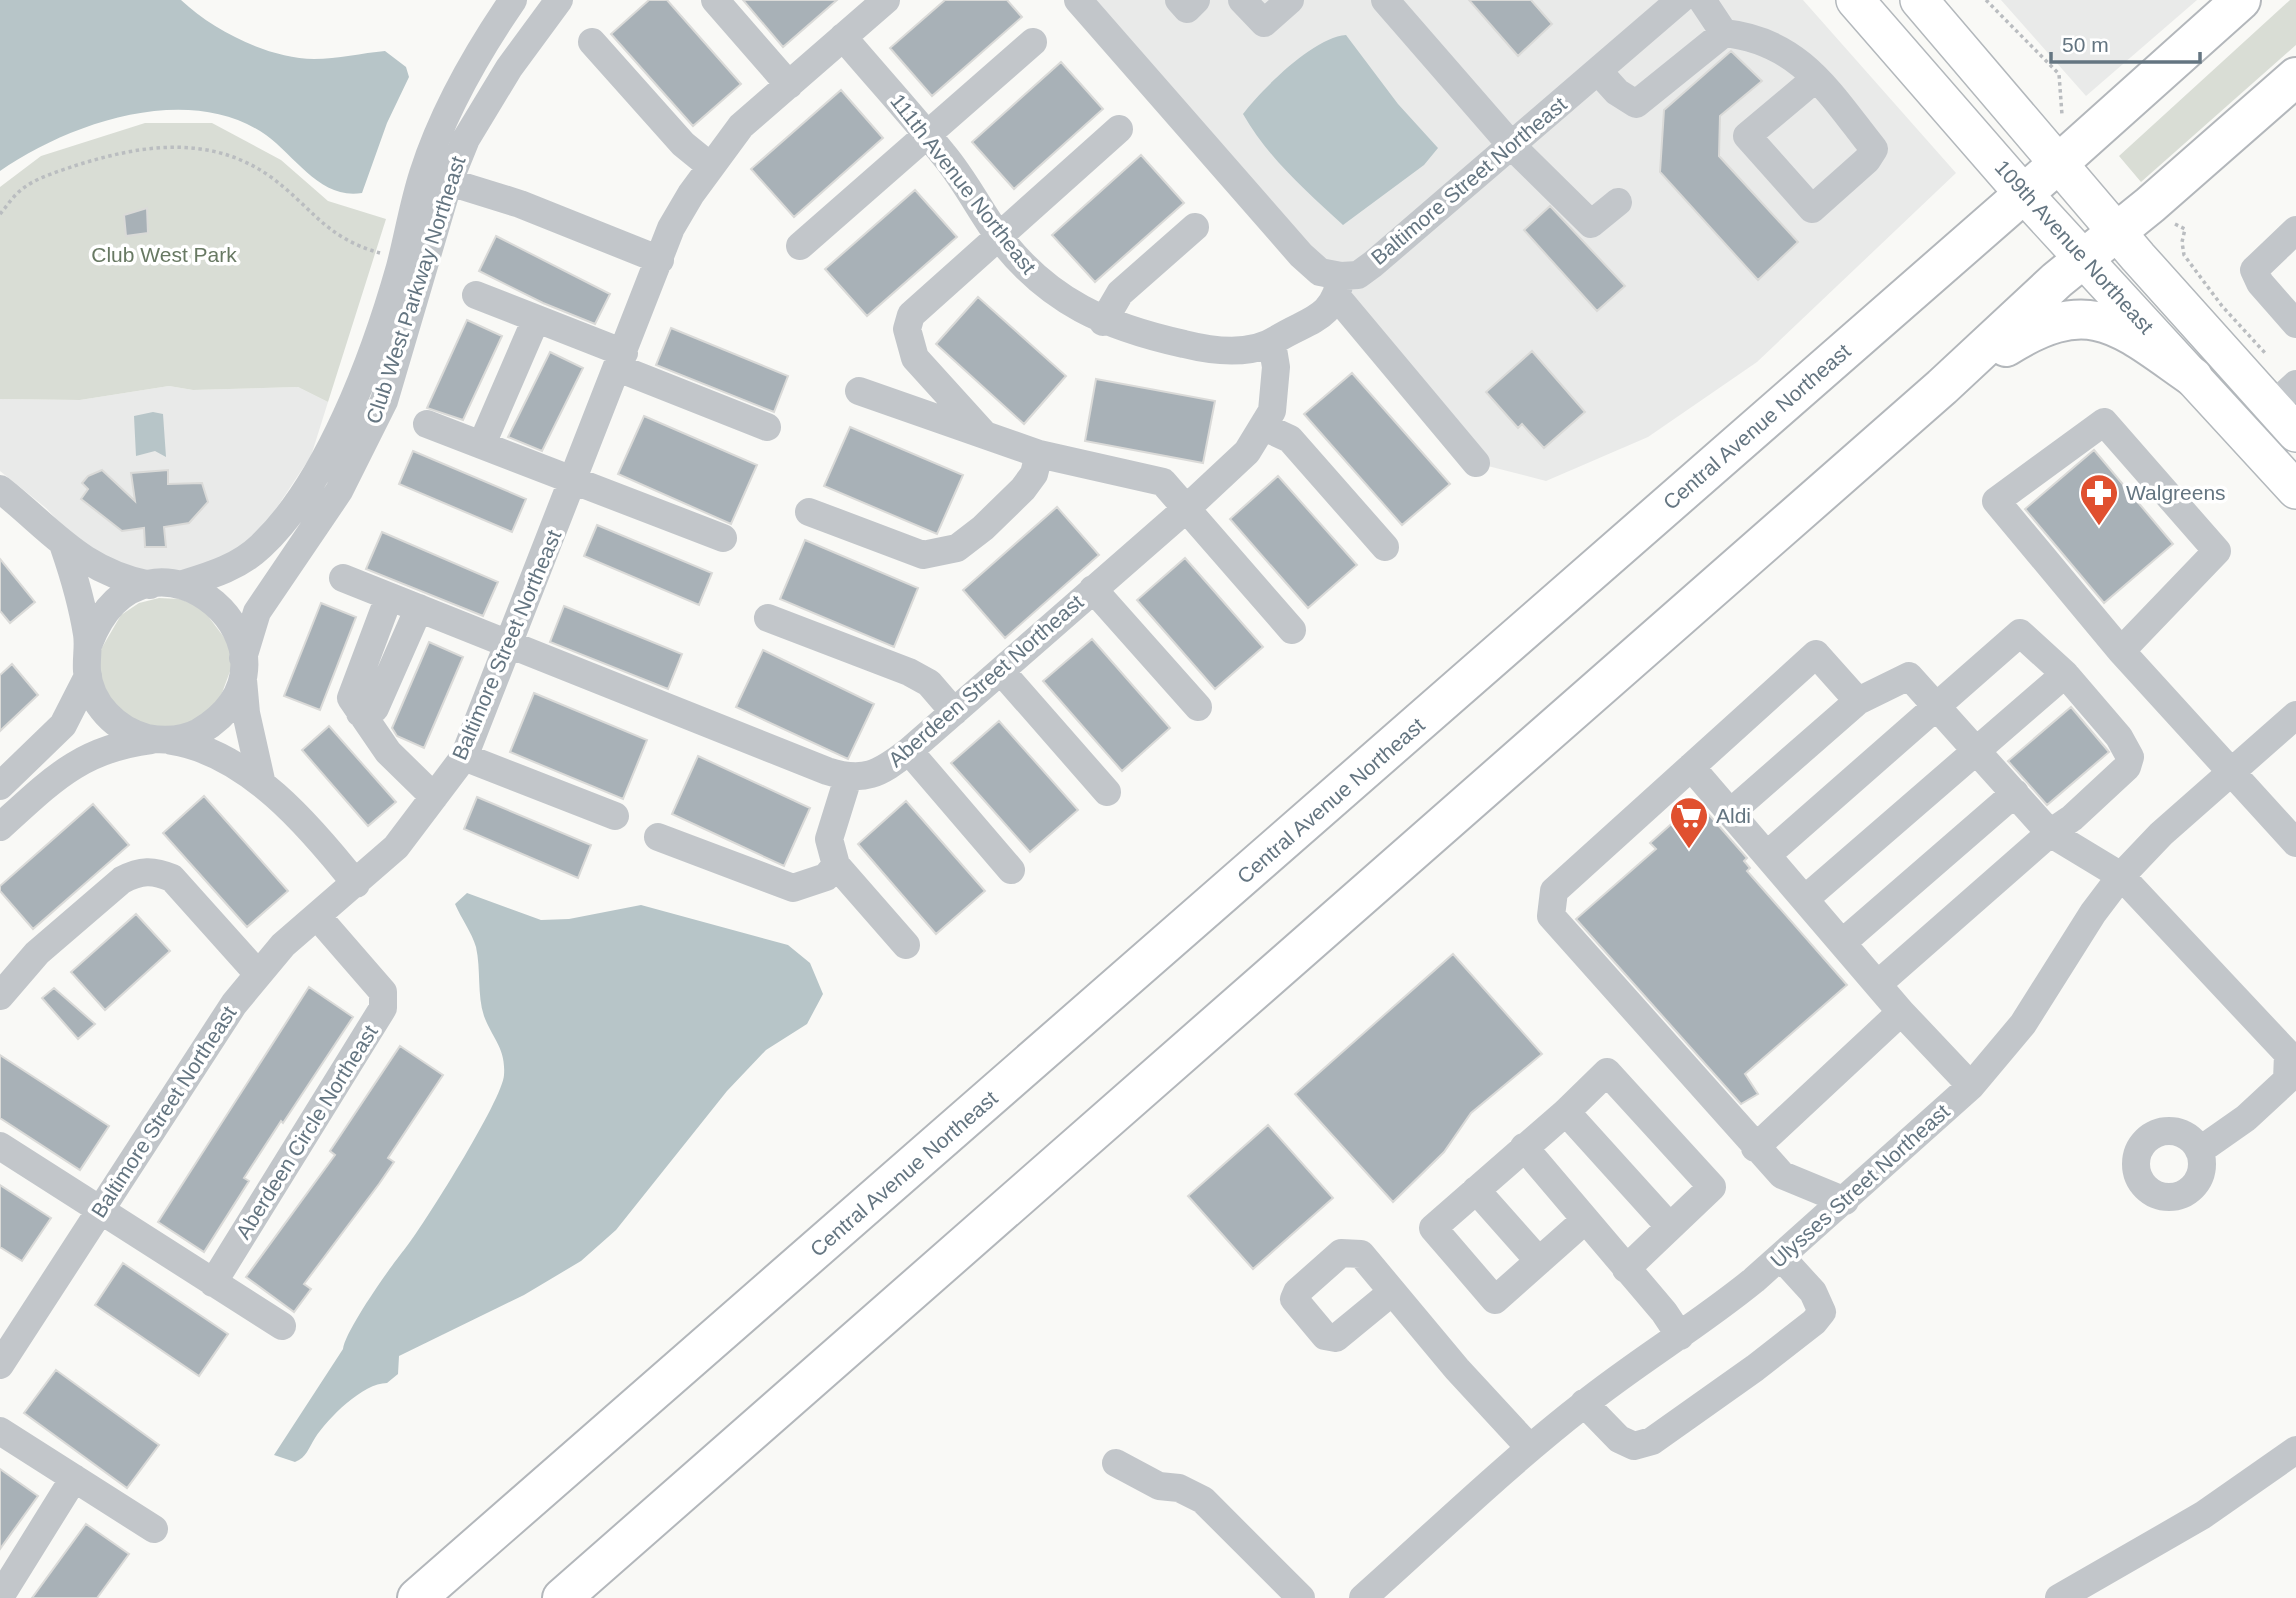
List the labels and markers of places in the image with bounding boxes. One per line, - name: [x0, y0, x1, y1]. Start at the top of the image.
- pharmacy icon: Walgreens: [2078, 472, 2120, 527]
- place label: Walgreens: [2126, 481, 2226, 504]
- supermarket icon: Aldi: [1668, 795, 1710, 850]
- place label: Aldi: [1716, 804, 1751, 827]

